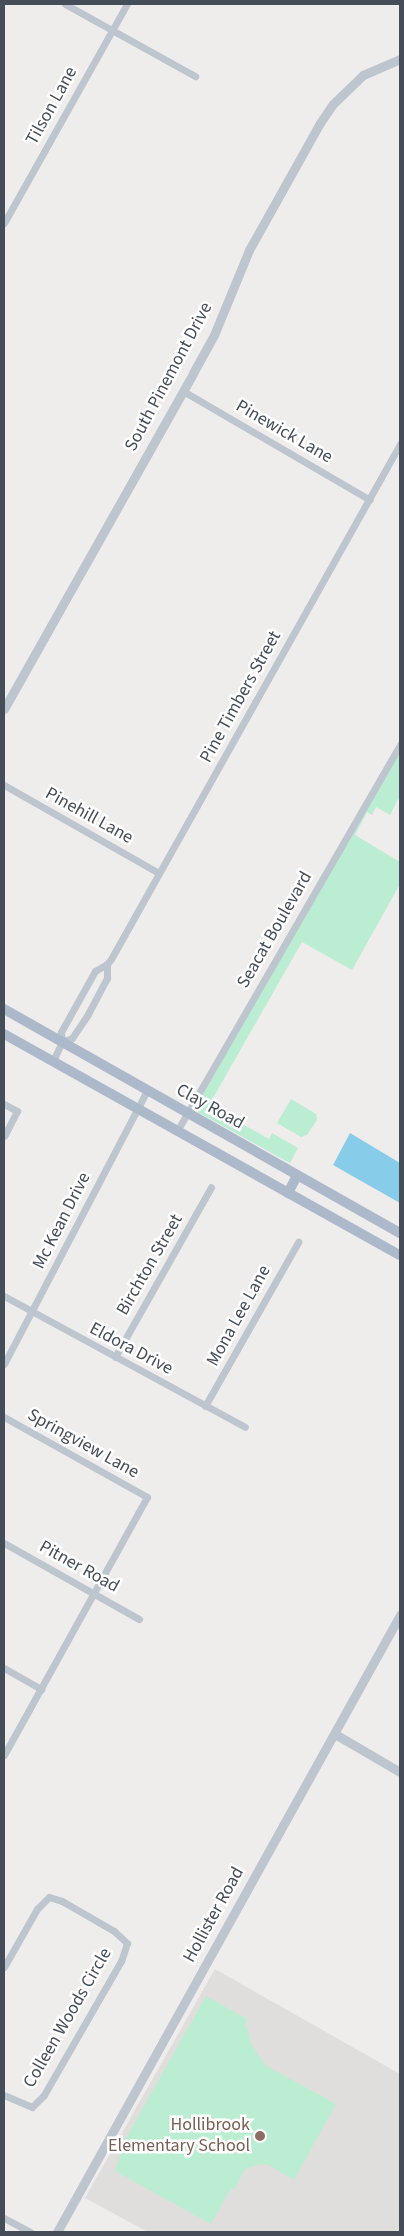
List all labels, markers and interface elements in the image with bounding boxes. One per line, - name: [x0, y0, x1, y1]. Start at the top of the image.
- street label: Tilson Lane: [22, 63, 82, 149]
- street label: South Pinemont Drive: [121, 299, 217, 455]
- street label: Pinewick Lane: [232, 396, 336, 468]
- street label: Pine Timbers Street: [196, 627, 286, 767]
- street label: Pinehill Lane: [41, 783, 137, 849]
- street label: Seacat Boulevard: [233, 868, 317, 992]
- street label: Clay Road: [172, 1079, 248, 1135]
- street label: Mc Kean Drive: [28, 1169, 96, 1273]
- street label: Birchton Street: [112, 1211, 188, 1319]
- street label: Mona Lee Lane: [202, 1262, 276, 1370]
- street label: Eldora Drive: [86, 1318, 176, 1380]
- street label: Springview Lane: [23, 1404, 143, 1484]
- street label: Pitner Road: [35, 1536, 123, 1598]
- street label: Hollister Road: [179, 1864, 249, 1966]
- street label: Colleen Woods Circle: [19, 1944, 117, 2092]
- place label: Hollibrook Elementary School: [108, 2115, 250, 2158]
- marker: Hollibrook Elementary School: [254, 2130, 266, 2142]

